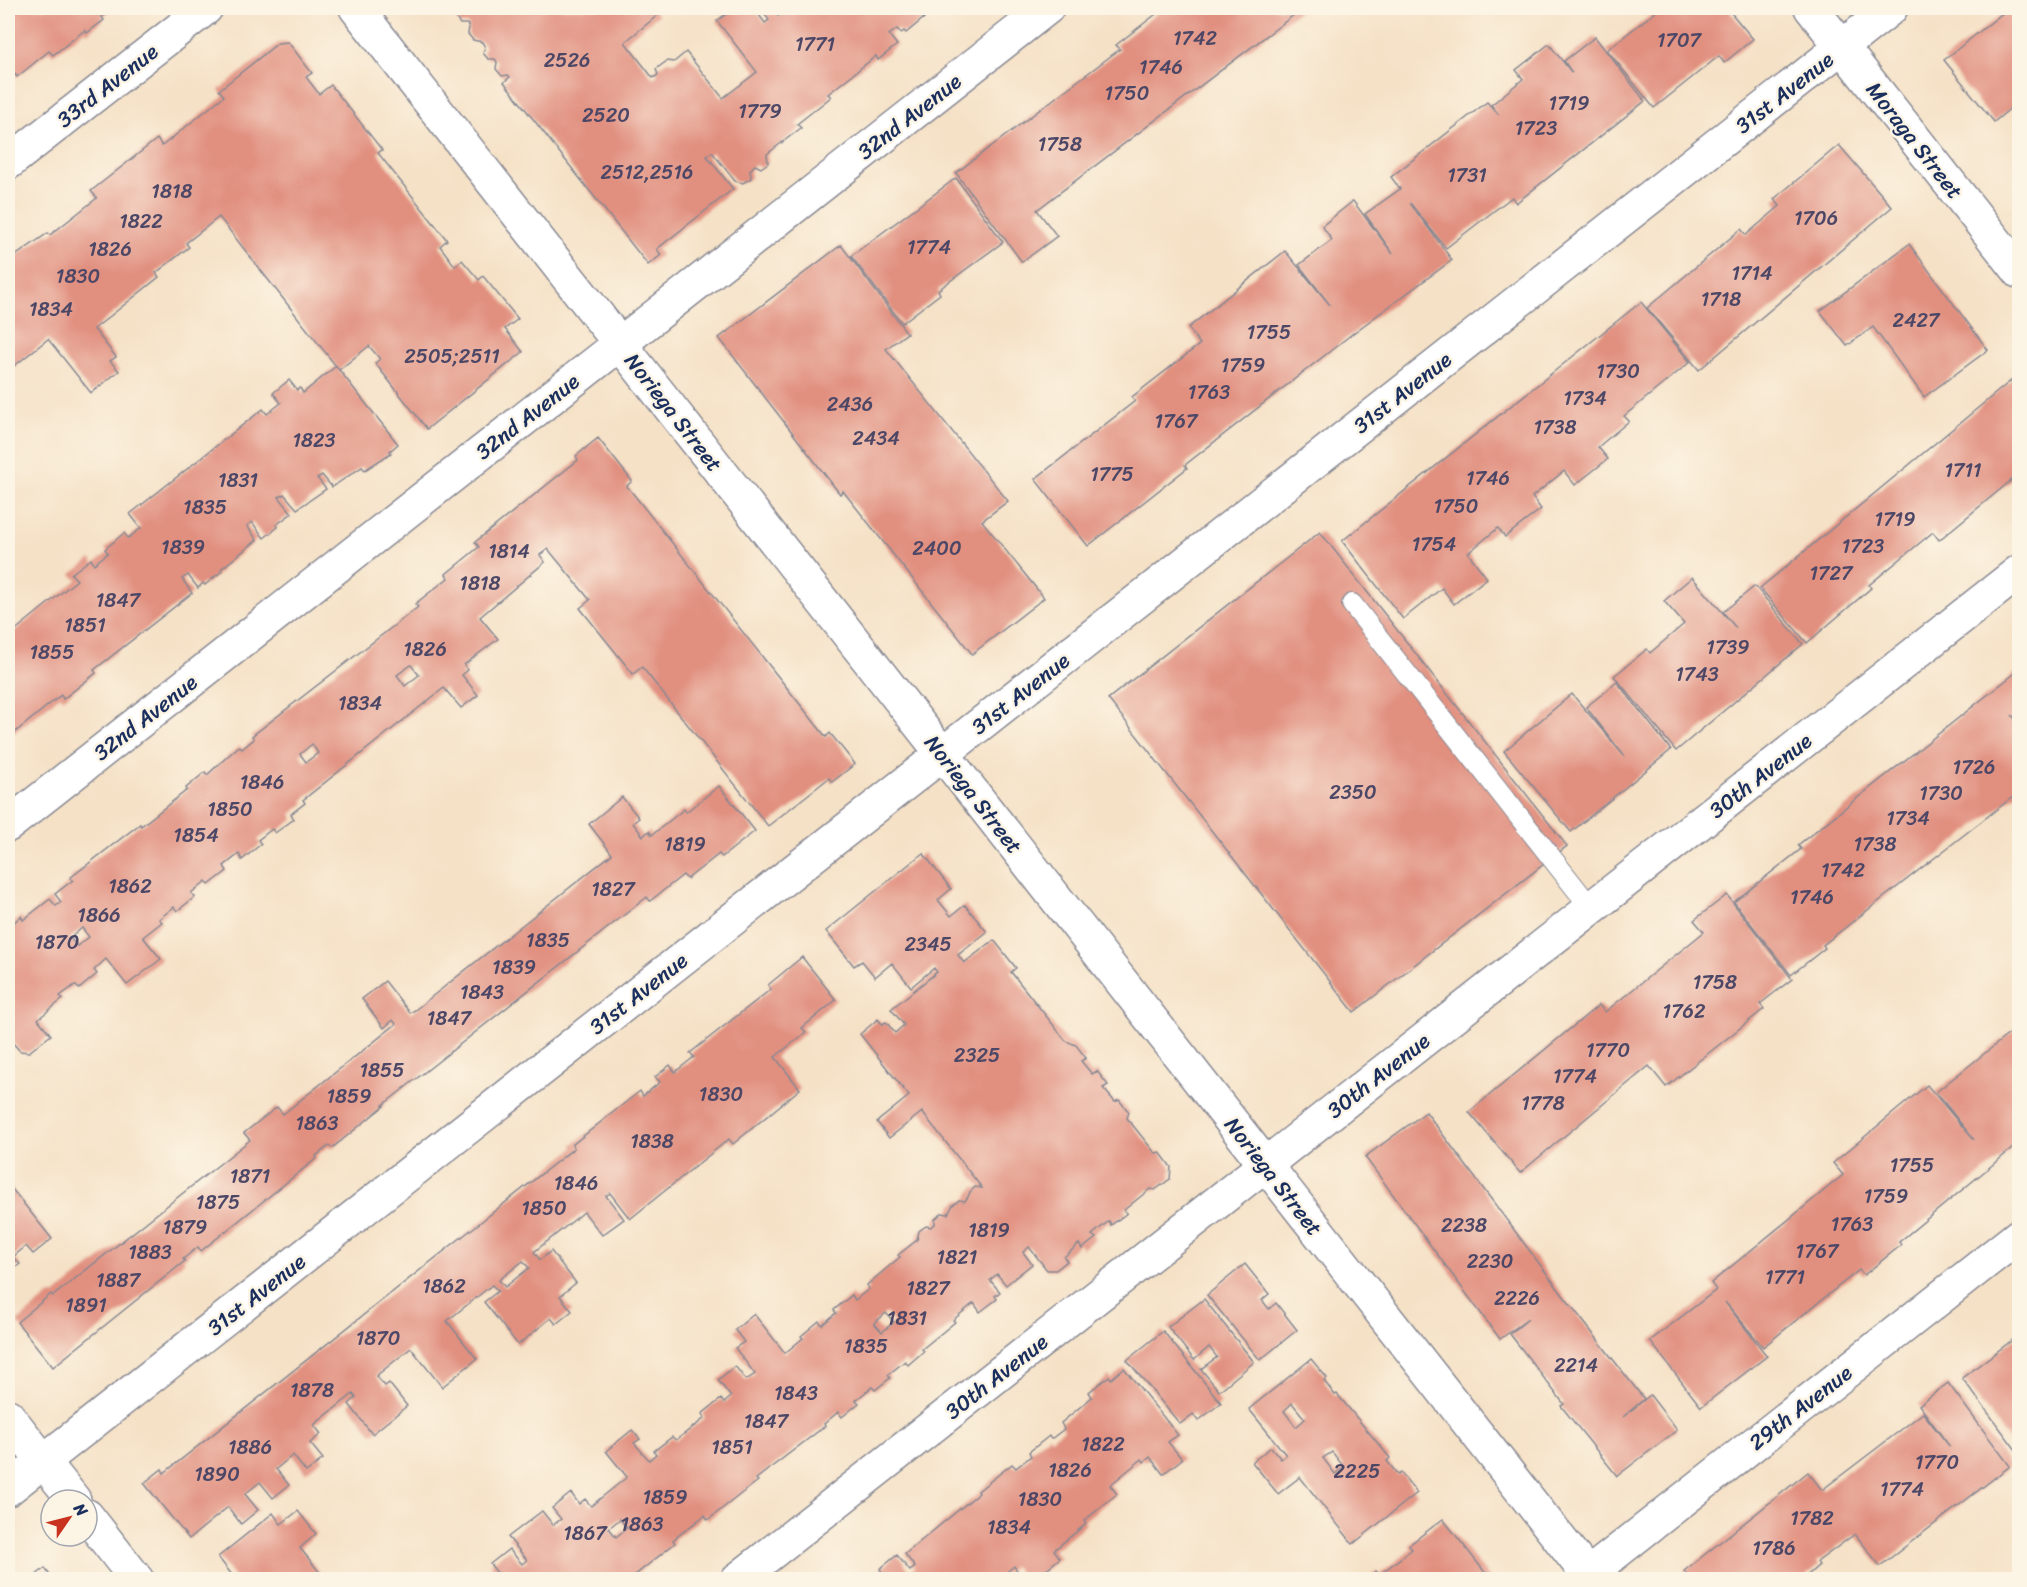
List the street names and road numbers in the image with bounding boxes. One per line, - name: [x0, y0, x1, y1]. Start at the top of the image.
- street label: 33rd Avenue: [48, 33, 167, 138]
- street label: 31st Avenue: [1726, 41, 1843, 144]
- street label: 32nd Avenue: [848, 63, 971, 170]
- street label: Moraga Street: [1856, 73, 1974, 208]
- street label: 31st Avenue: [1344, 341, 1461, 444]
- street label: Noriega Street: [614, 344, 733, 481]
- street label: 32nd Avenue: [466, 363, 589, 470]
- street label: 31st Avenue: [962, 642, 1079, 745]
- street label: 32nd Avenue: [84, 664, 207, 771]
- street label: 30th Avenue: [1700, 722, 1821, 829]
- street label: Noriega Street: [914, 726, 1033, 863]
- street label: 31st Avenue: [580, 942, 697, 1045]
- street label: 30th Avenue: [1318, 1022, 1439, 1129]
- street label: Noriega Street: [1214, 1108, 1333, 1245]
- street label: 31st Avenue: [198, 1243, 315, 1346]
- street label: 30th Avenue: [936, 1323, 1057, 1430]
- street label: 29th Avenue: [1740, 1354, 1861, 1461]

